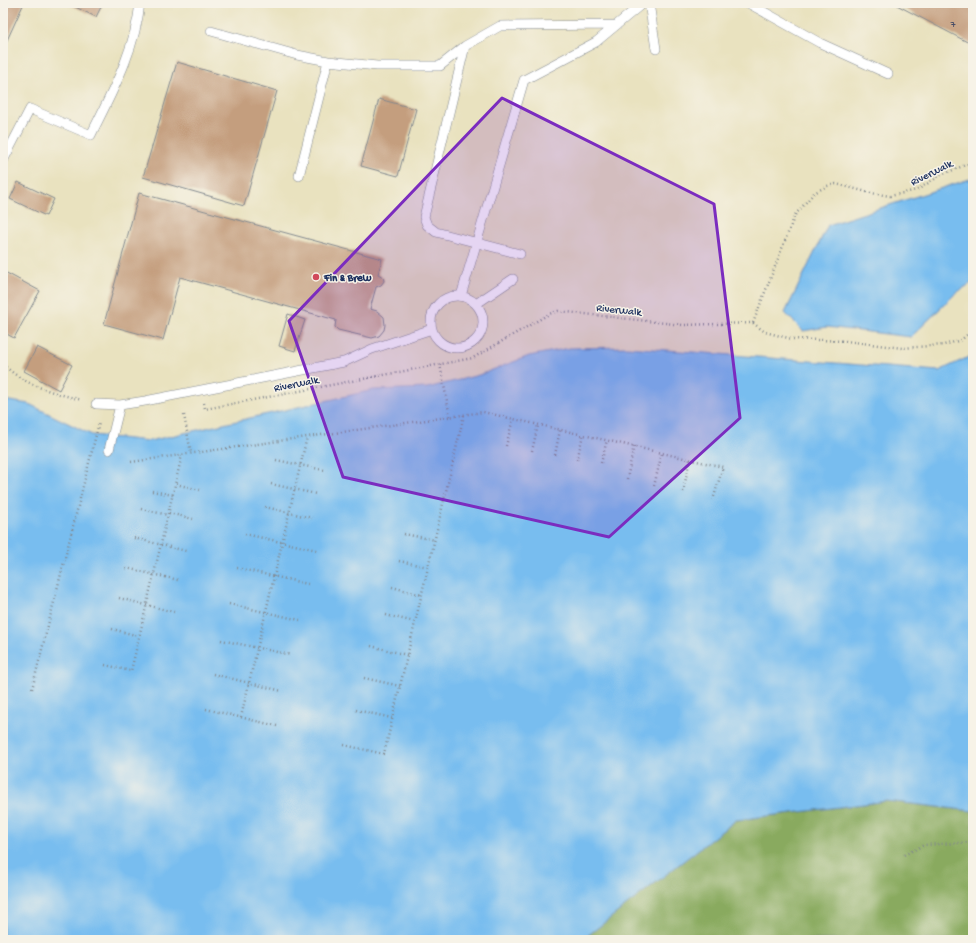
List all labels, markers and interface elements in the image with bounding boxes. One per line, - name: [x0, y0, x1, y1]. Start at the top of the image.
- house number: 7: [950, 20, 956, 31]
- street label: RiverWalk: [909, 158, 956, 189]
- marker: Fin & Brew: [311, 272, 321, 282]
- place label: Fin & Brew: [323, 273, 372, 285]
- street label: RiverWalk: [596, 303, 643, 319]
- street label: RiverWalk: [273, 375, 321, 395]

